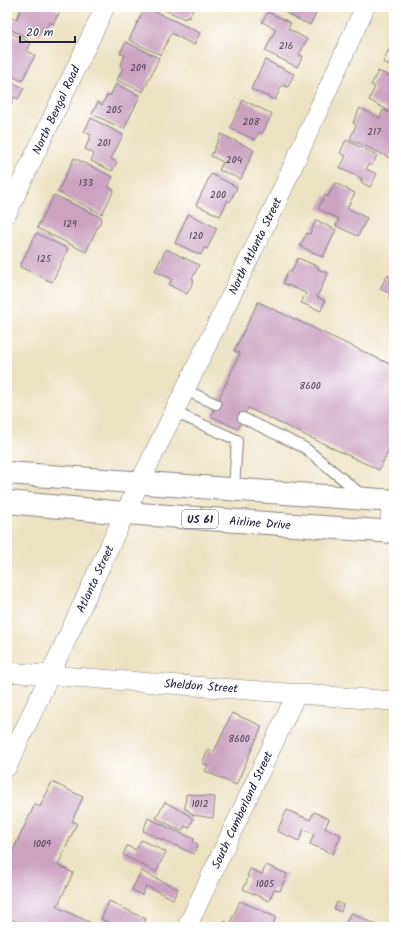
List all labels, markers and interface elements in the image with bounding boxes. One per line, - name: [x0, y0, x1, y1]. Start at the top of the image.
- scale bar: [20, 18, 75, 44]
- text: 20 m: [26, 23, 54, 42]
- house number: 216: [279, 38, 293, 54]
- house number: 209: [130, 60, 146, 76]
- street label: North Bengal Road: [28, 62, 86, 158]
- house number: 205: [106, 102, 123, 118]
- house number: 208: [243, 114, 260, 130]
- house number: 217: [367, 124, 381, 140]
- house number: 201: [97, 135, 111, 151]
- house number: 204: [226, 152, 243, 168]
- house number: 133: [79, 175, 94, 191]
- house number: 200: [210, 187, 226, 203]
- street label: North Atlanta Street: [224, 194, 287, 298]
- house number: 129: [63, 216, 77, 232]
- house number: 120: [189, 228, 203, 244]
- house number: 125: [37, 251, 52, 267]
- house number: 8600: [299, 378, 321, 394]
- road number: US 61: [182, 510, 218, 528]
- street label: Airline Drive: [229, 512, 292, 535]
- street label: Atlanta Street: [72, 542, 120, 616]
- street label: Sheldon Street: [163, 674, 239, 699]
- house number: 8600: [228, 731, 250, 747]
- street label: South Cumberland Street: [207, 748, 278, 872]
- house number: 1012: [191, 796, 209, 812]
- house number: 1009: [33, 836, 51, 852]
- house number: 1005: [256, 876, 275, 892]

